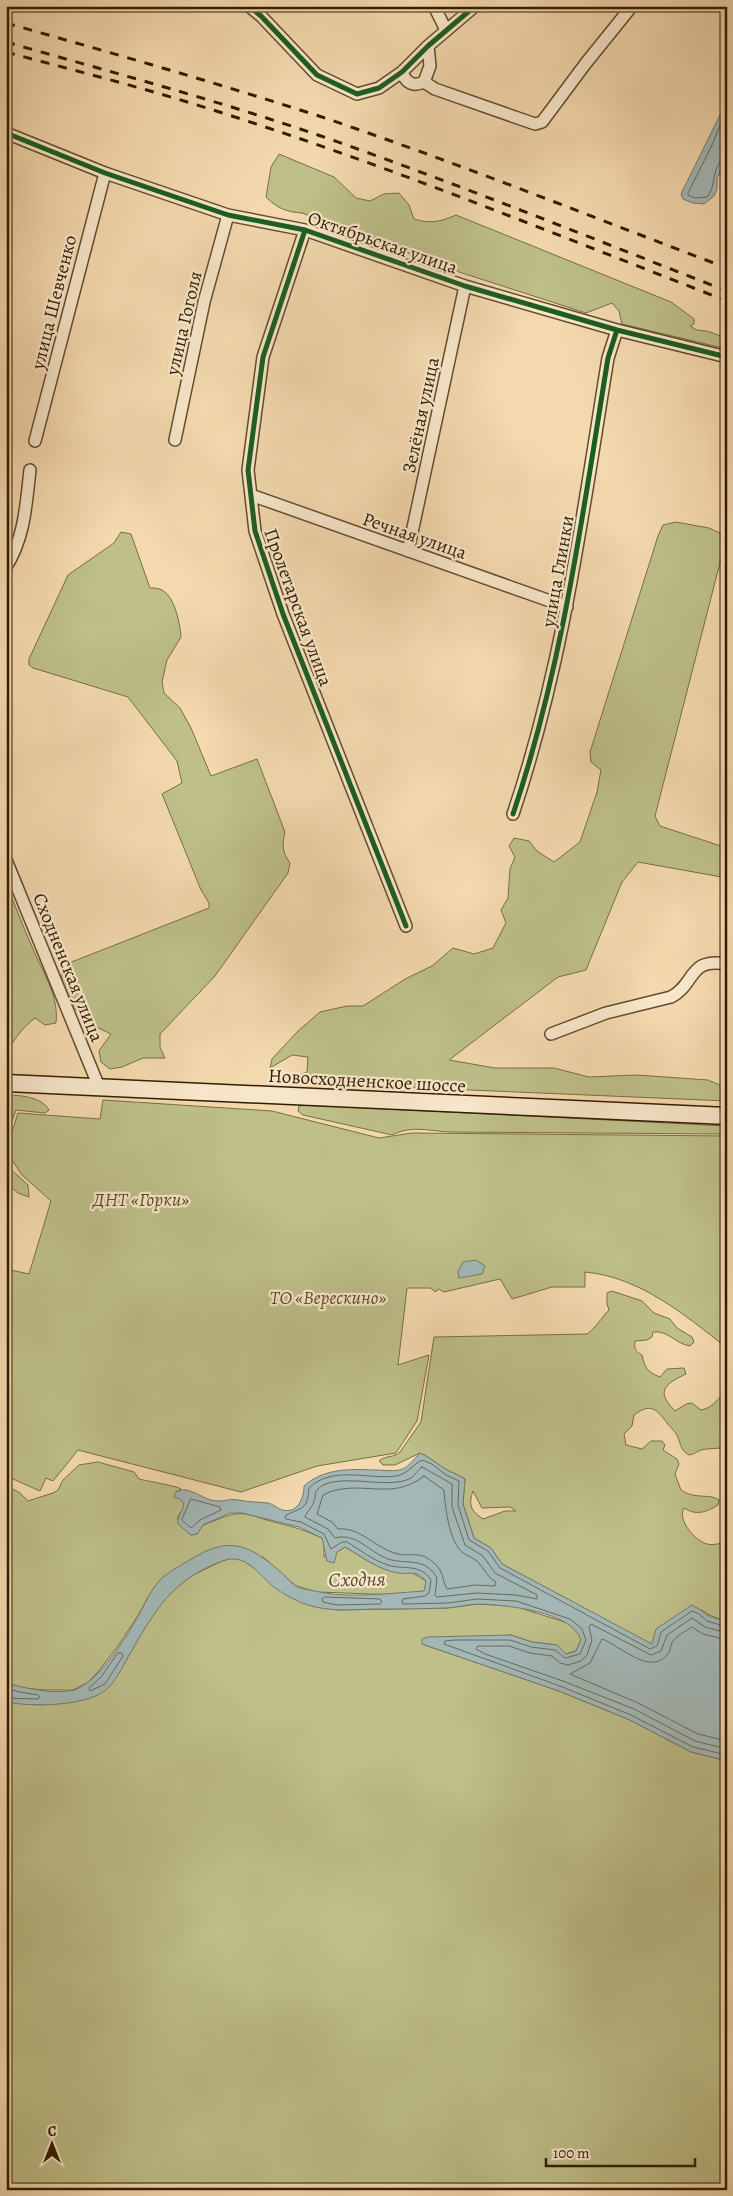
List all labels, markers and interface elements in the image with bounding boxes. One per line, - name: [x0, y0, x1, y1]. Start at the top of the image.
- street label: Октябрьская улица: [304, 205, 461, 281]
- street label: улица Шевченко: [24, 232, 83, 373]
- street label: улица Гоголя: [159, 269, 209, 379]
- street label: Зелёная улица: [396, 355, 446, 476]
- street label: Речная улица: [359, 506, 470, 566]
- street label: улица Глинки: [535, 513, 581, 630]
- street label: Пролетарская улица: [257, 525, 339, 690]
- street label: Сходненская улица: [26, 889, 110, 1046]
- street label: Новосходненское шоссе: [267, 1063, 467, 1099]
- park label: ДНТ «Горки»: [91, 1187, 189, 1213]
- park label: ТО «Верескино»: [270, 1285, 387, 1311]
- water label: Сходня: [328, 1566, 386, 1593]
- north arrow: [28, 2118, 78, 2168]
- text: С: [48, 2122, 57, 2141]
- scale bar: [546, 2136, 694, 2168]
- text: 100 m: [553, 2143, 590, 2163]

